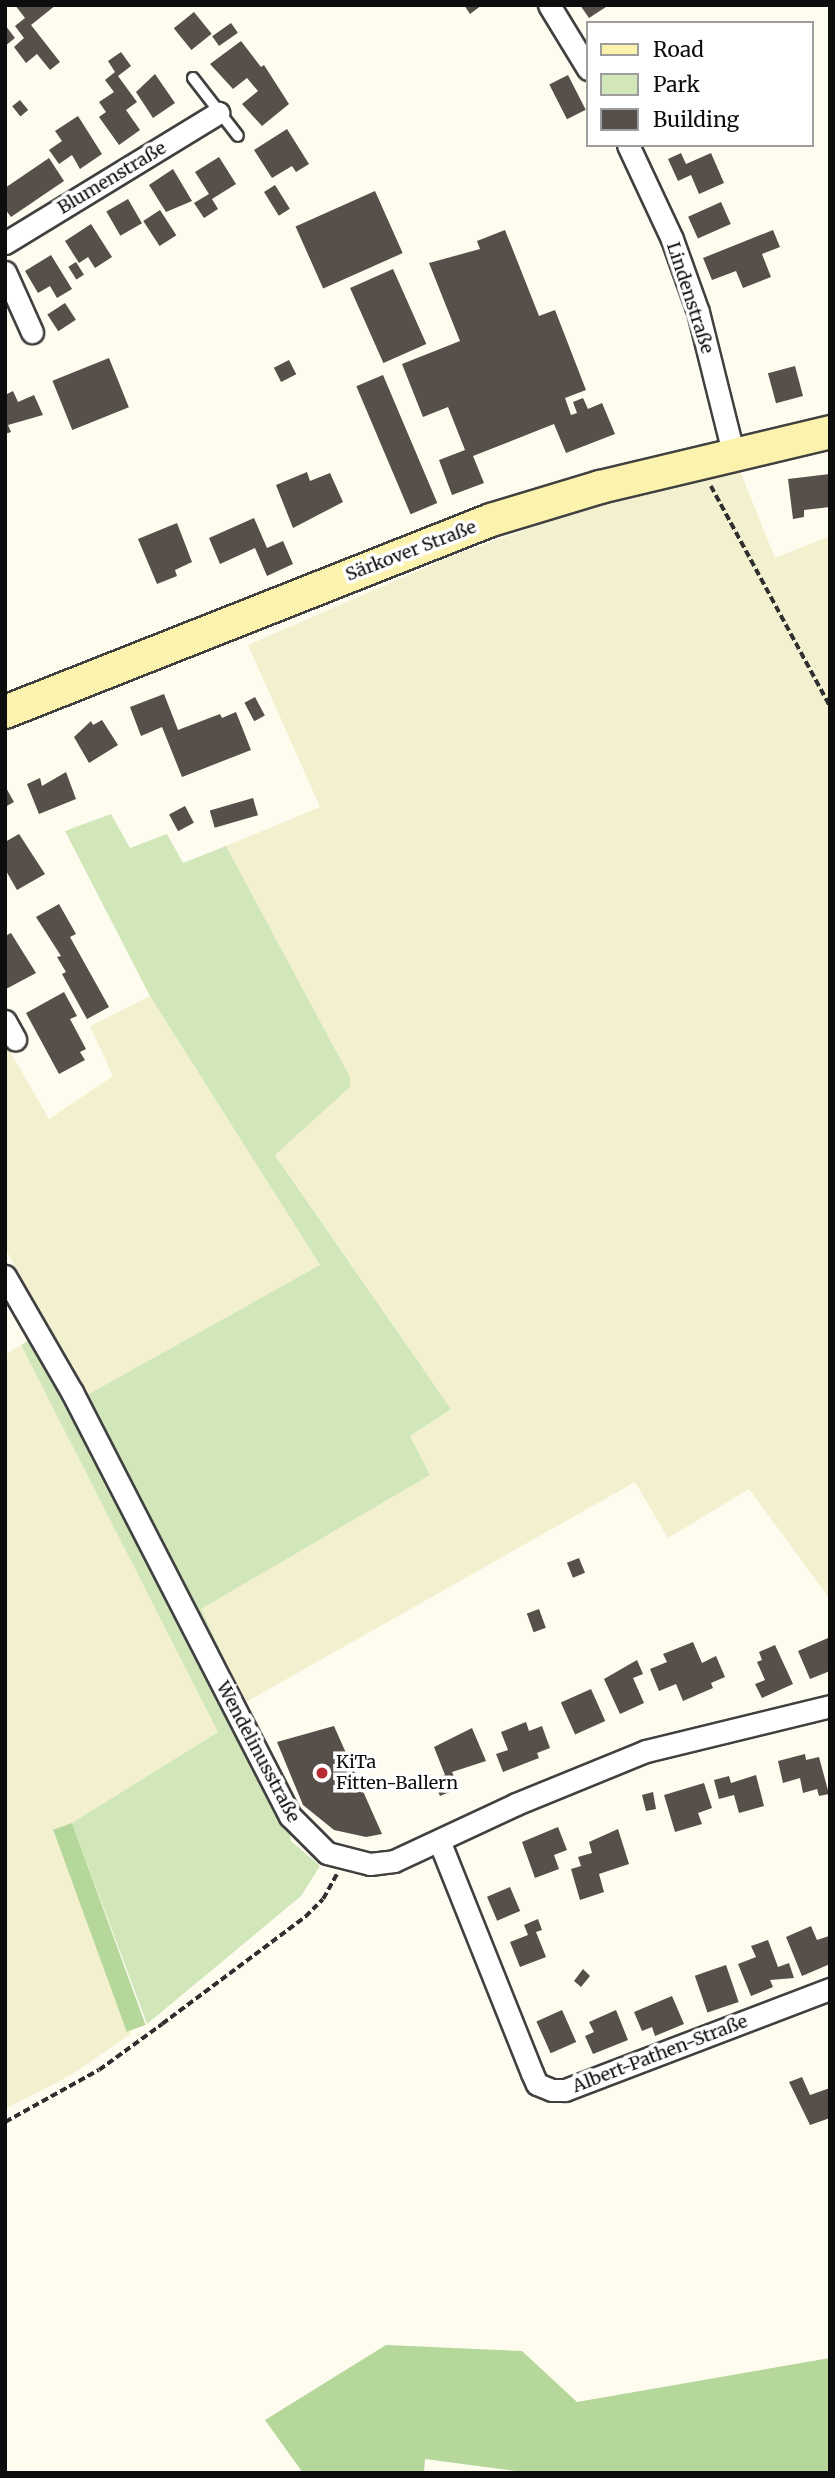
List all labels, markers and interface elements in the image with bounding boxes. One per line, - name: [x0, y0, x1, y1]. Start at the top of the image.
- legend: [586, 21, 814, 147]
- text: Road: [653, 36, 704, 63]
- text: Park: [653, 71, 700, 98]
- text: Building: [653, 106, 739, 133]
- street label: Blumenstraße: [54, 137, 170, 219]
- street label: Lindenstraße: [662, 240, 718, 356]
- street label: Särkover Straße: [343, 516, 479, 586]
- street label: Wendelinusstraße: [212, 1678, 304, 1826]
- place label: KiTa Fitten-Ballern: [336, 1752, 458, 1795]
- marker: KiTa Fitten-Ballern: [314, 1765, 330, 1781]
- street label: Albert-Pathen-Straße: [569, 2011, 751, 2097]

